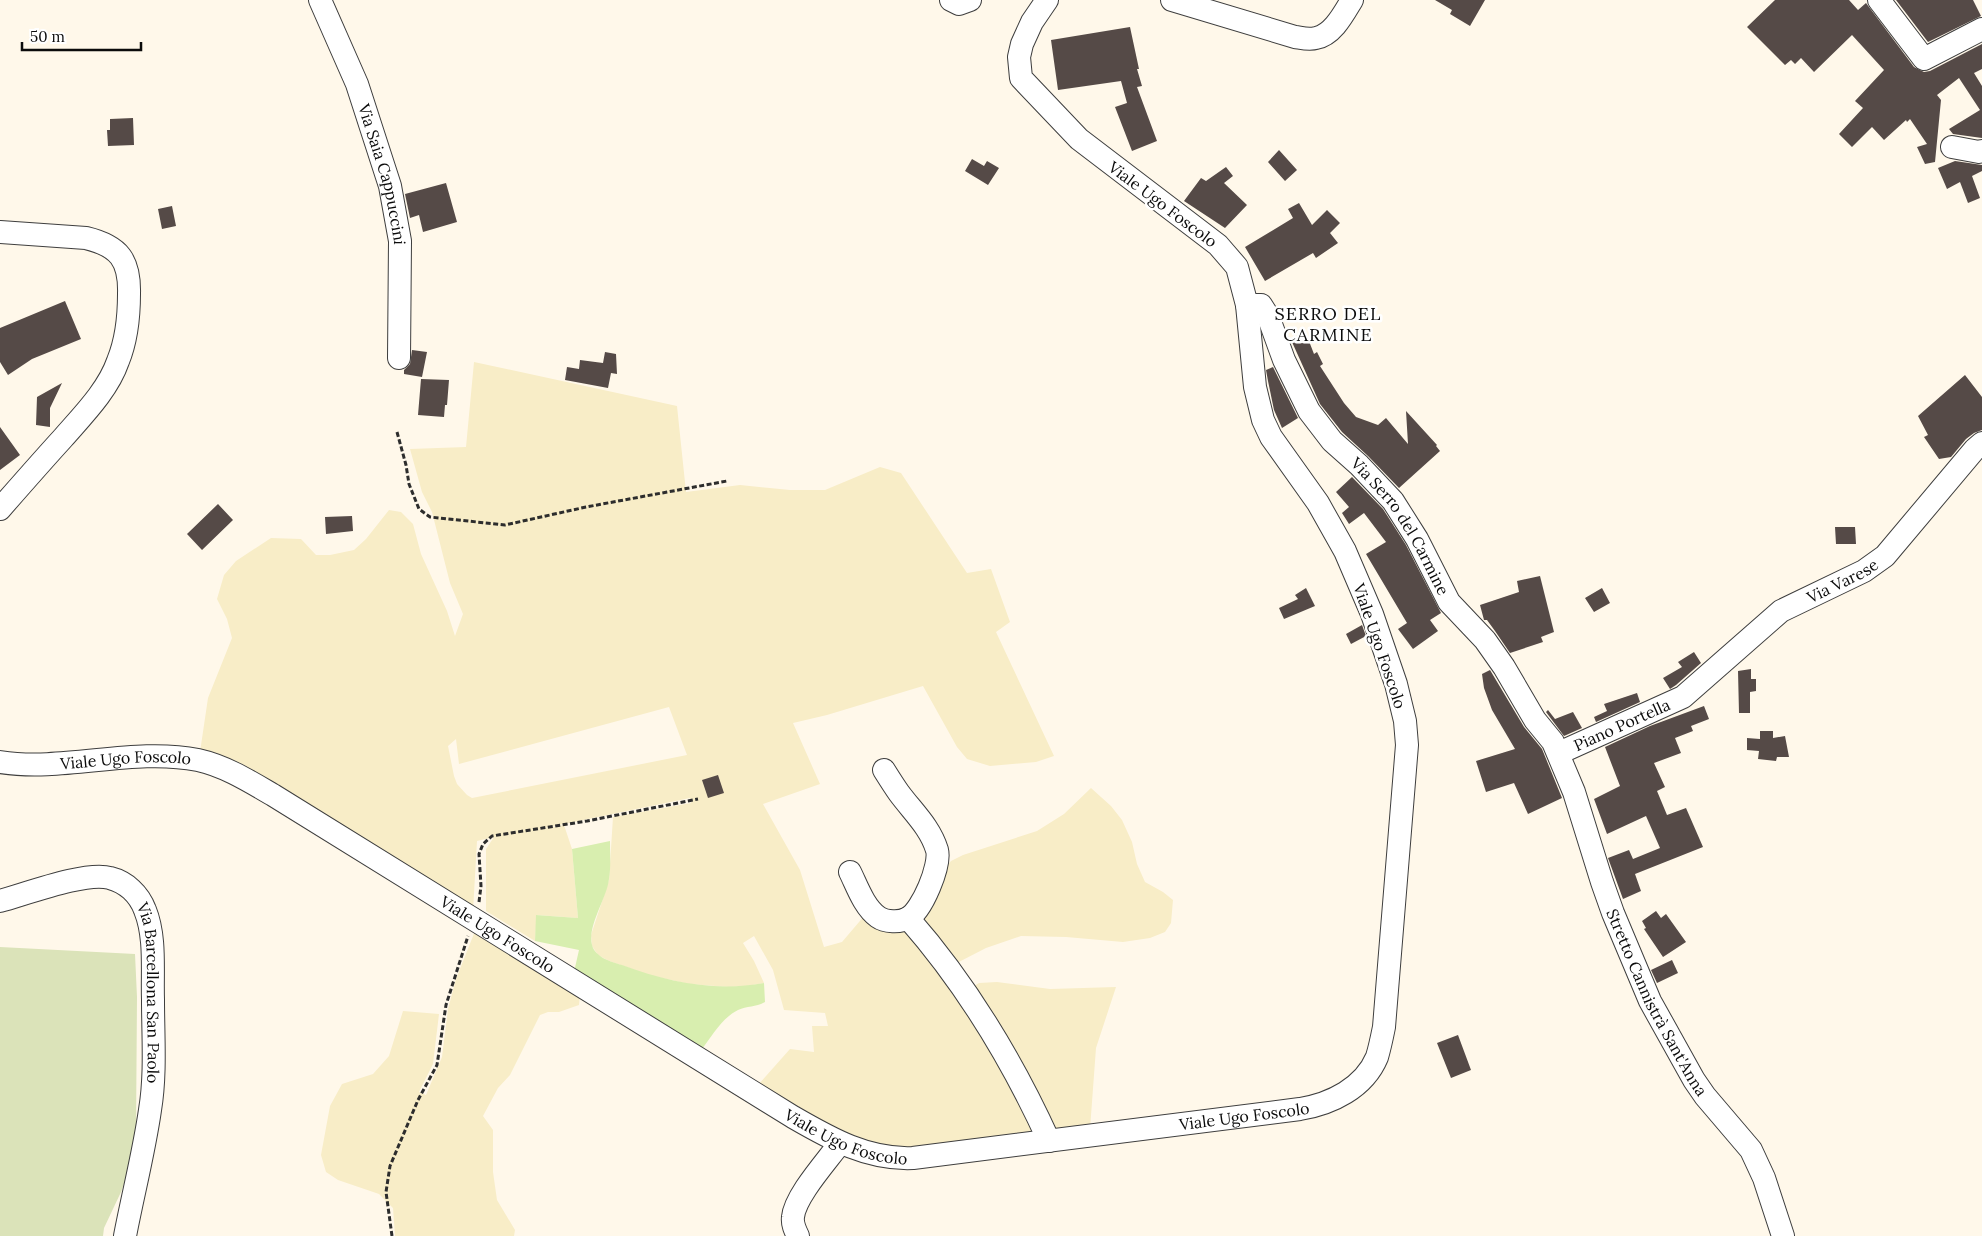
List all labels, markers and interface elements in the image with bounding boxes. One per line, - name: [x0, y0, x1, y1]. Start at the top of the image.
- scale bar: [22, 20, 141, 52]
- text: 50 m: [30, 27, 65, 46]
- street label: Via Saia Cappuccini: [354, 100, 410, 245]
- street label: Viale Ugo Foscolo: [1104, 156, 1221, 251]
- district label: SERRO DEL CARMINE: [1275, 302, 1381, 346]
- street label: Via Serro del Carmine: [1346, 452, 1454, 599]
- street label: Via Varese: [1803, 554, 1882, 607]
- street label: Viale Ugo Foscolo: [1349, 580, 1411, 711]
- street label: Piano Portella: [1571, 694, 1673, 755]
- street label: Viale Ugo Foscolo: [59, 746, 192, 774]
- street label: Viale Ugo Foscolo: [436, 891, 559, 977]
- street label: Via Barcellona San Paolo: [133, 898, 164, 1084]
- street label: Stretto Cannistrà Sant'Anna: [1602, 906, 1712, 1100]
- street label: Viale Ugo Foscolo: [1177, 1097, 1311, 1134]
- street label: Viale Ugo Foscolo: [780, 1104, 908, 1168]

